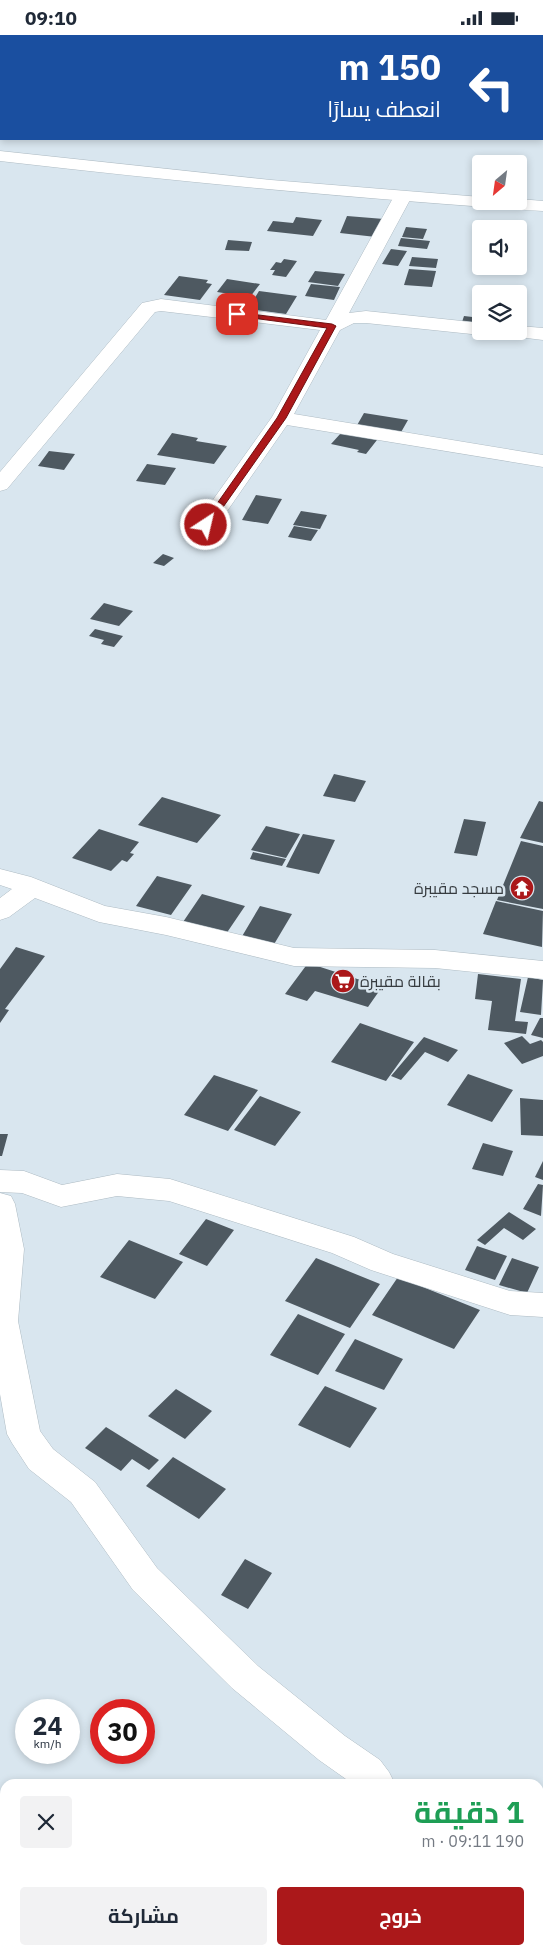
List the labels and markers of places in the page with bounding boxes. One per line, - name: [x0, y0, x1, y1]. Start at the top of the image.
- pin: [216, 293, 258, 335]
- temple icon: مسجد مقيبرة: [509, 875, 535, 901]
- place label: مسجد مقيبرة: [414, 878, 504, 898]
- supermarket icon: بقالة مقيبرة: [330, 968, 356, 994]
- place label: بقالة مقيبرة: [360, 971, 441, 991]

